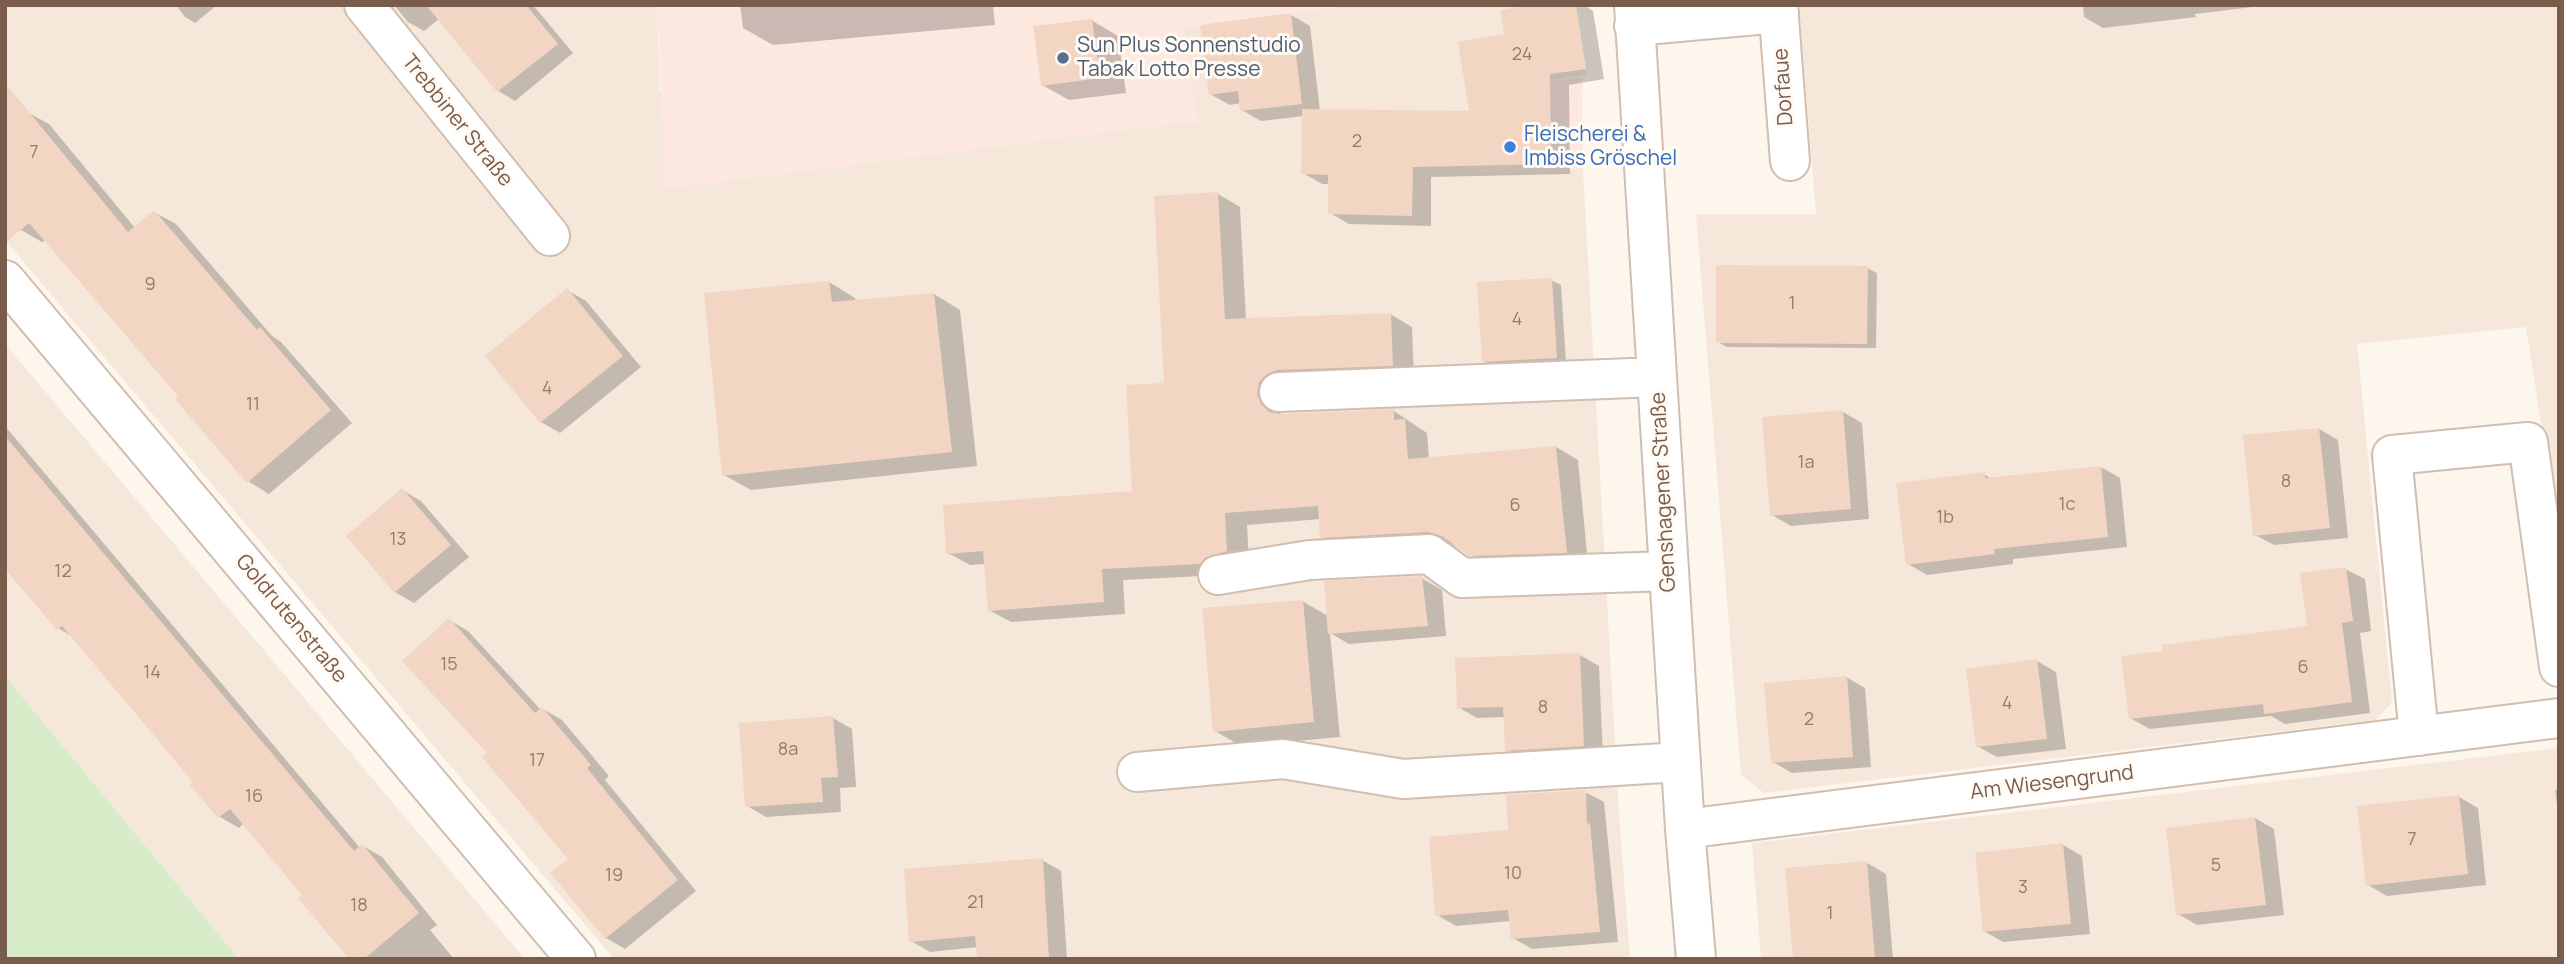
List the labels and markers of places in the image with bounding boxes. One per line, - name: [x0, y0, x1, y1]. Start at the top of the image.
- place label: Sun Plus Sonnenstudio Tabak Lotto Presse: [1077, 33, 1301, 83]
- marker: Sun Plus Sonnenstudio Tabak Lotto Presse: [1055, 50, 1071, 66]
- place label: Fleischerei & Imbiss Gröschel: [1524, 122, 1677, 172]
- marker: Fleischerei & Imbiss Gröschel: [1502, 139, 1518, 155]

